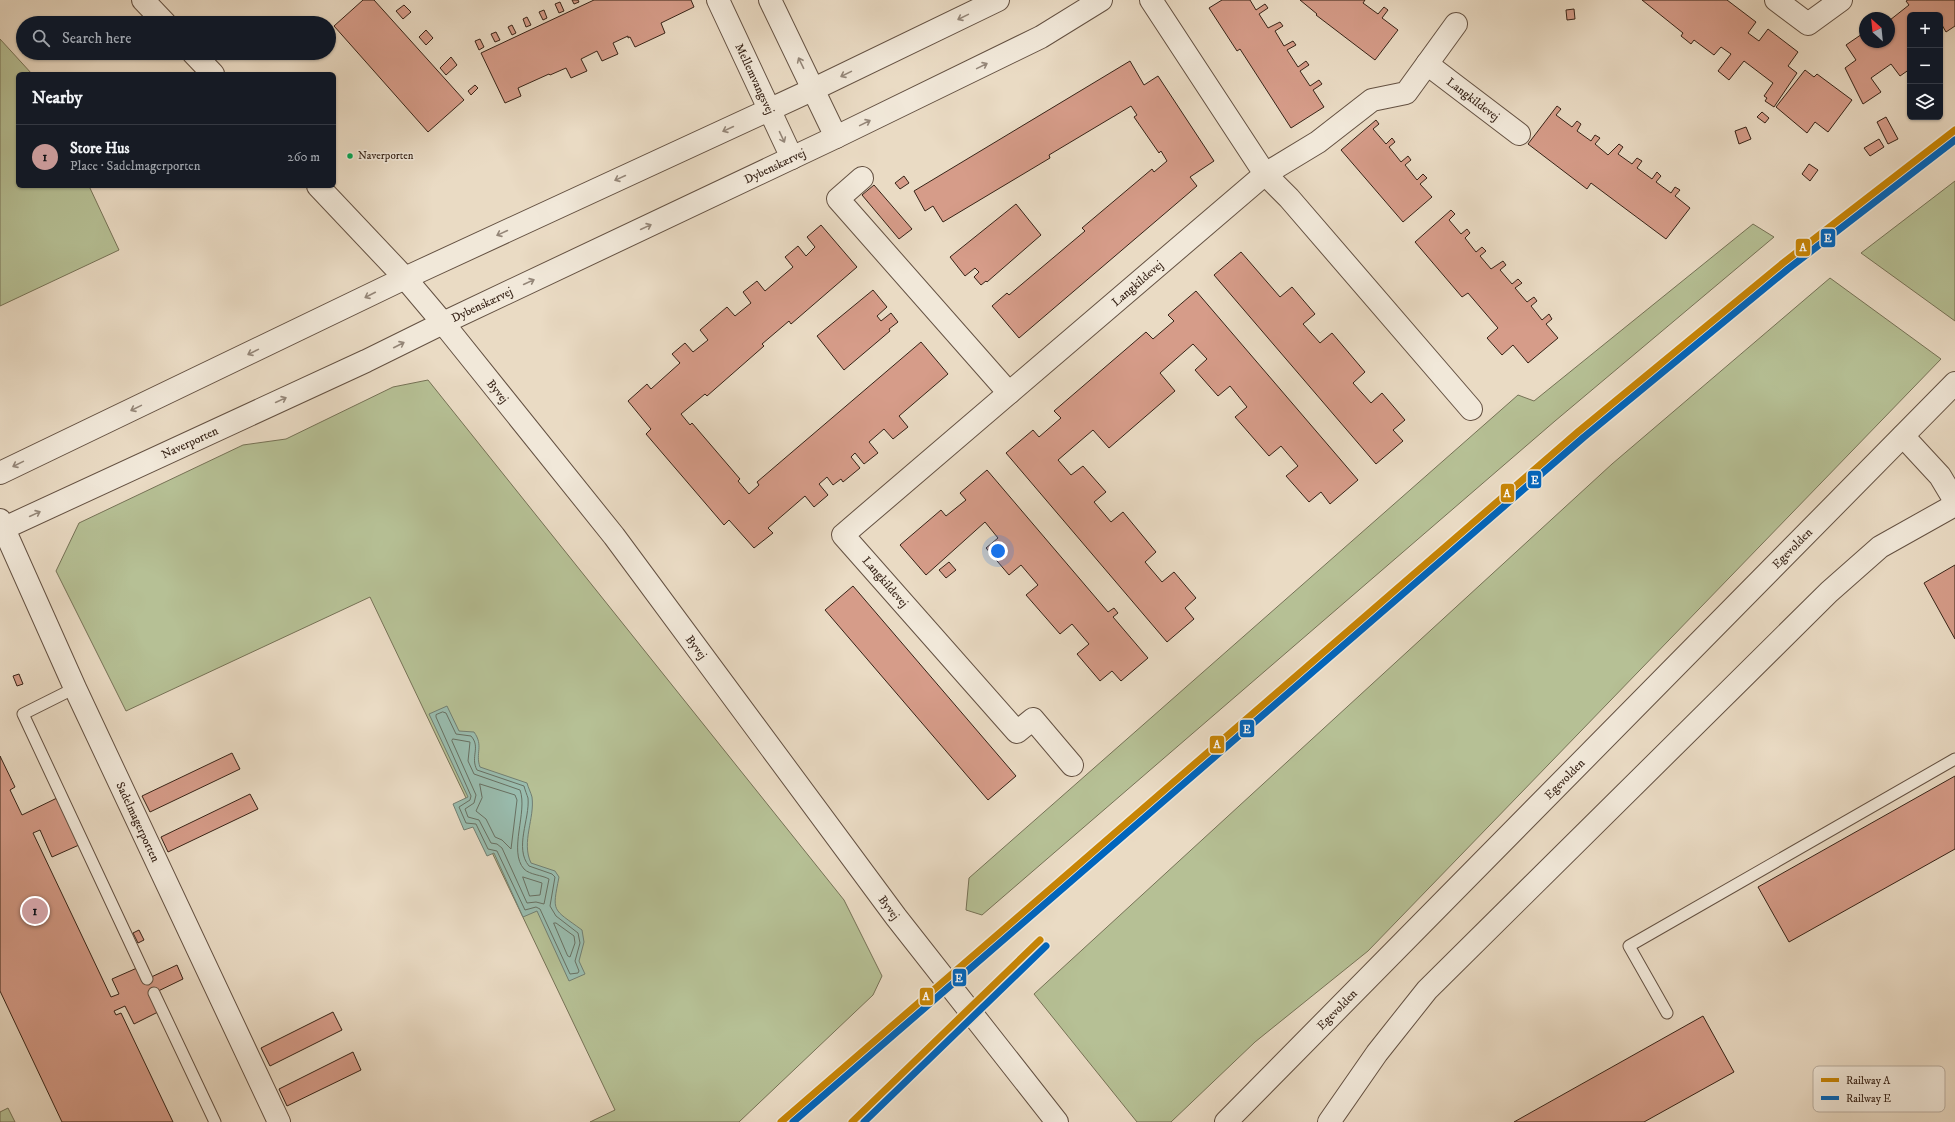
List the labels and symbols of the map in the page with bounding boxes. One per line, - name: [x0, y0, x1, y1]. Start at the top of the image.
- north arrow: [1859, 12, 1895, 48]
- one-way arrow: [957, 14, 969, 21]
- street label: Mellemvangsvej: [732, 41, 778, 117]
- one-way arrow: [797, 58, 805, 70]
- one-way arrow: [975, 62, 987, 69]
- one-way arrow: [840, 71, 852, 78]
- street label: Langkildevej: [1444, 74, 1503, 124]
- one-way arrow: [859, 119, 871, 126]
- one-way arrow: [722, 126, 734, 133]
- one-way arrow: [779, 130, 786, 142]
- street label: Dybenskærvej: [742, 145, 808, 187]
- place label: Naverporten: [358, 149, 414, 163]
- marker: Naverporten: [345, 151, 355, 161]
- one-way arrow: [615, 175, 627, 182]
- one-way arrow: [640, 223, 652, 230]
- line badge: E: [1820, 228, 1836, 248]
- one-way arrow: [497, 230, 509, 237]
- text: E: [1824, 232, 1832, 246]
- line badge: A: [1795, 238, 1811, 257]
- text: A: [1798, 241, 1807, 255]
- street label: Langkildevej: [1109, 257, 1166, 309]
- one-way arrow: [522, 278, 534, 285]
- street label: Dybenskærvej: [449, 284, 515, 326]
- one-way arrow: [364, 292, 376, 300]
- one-way arrow: [393, 341, 405, 348]
- one-way arrow: [247, 349, 259, 356]
- street label: Byvej: [484, 376, 512, 406]
- one-way arrow: [275, 396, 287, 403]
- one-way arrow: [130, 405, 142, 412]
- street label: Naverporten: [159, 423, 221, 462]
- one-way arrow: [13, 461, 25, 468]
- line badge: E: [1527, 470, 1542, 489]
- text: E: [1531, 474, 1539, 488]
- line badge: A: [1500, 483, 1515, 503]
- text: A: [1502, 487, 1511, 501]
- one-way arrow: [29, 510, 41, 517]
- street label: Egevolden: [1769, 524, 1816, 572]
- your location: [988, 541, 1008, 561]
- street label: Langkildevej: [859, 553, 911, 611]
- street label: Byvej: [682, 632, 710, 662]
- line badge: E: [1239, 719, 1255, 738]
- text: E: [1243, 723, 1251, 737]
- line badge: A: [1209, 735, 1225, 754]
- text: A: [1212, 738, 1221, 752]
- street label: Egevolden: [1541, 755, 1588, 802]
- street label: Sadelmagerporten: [113, 779, 164, 865]
- street label: Byvej: [875, 893, 903, 923]
- pin: 1: [22, 896, 48, 926]
- line badge: E: [952, 968, 967, 987]
- text: E: [955, 972, 963, 986]
- street label: Egevolden: [1314, 986, 1361, 1033]
- line badge: A: [919, 987, 934, 1006]
- text: A: [921, 990, 930, 1004]
- legend: [1813, 1066, 1945, 1112]
- text: Railway A: [1846, 1074, 1891, 1088]
- text: Railway E: [1846, 1092, 1891, 1106]

